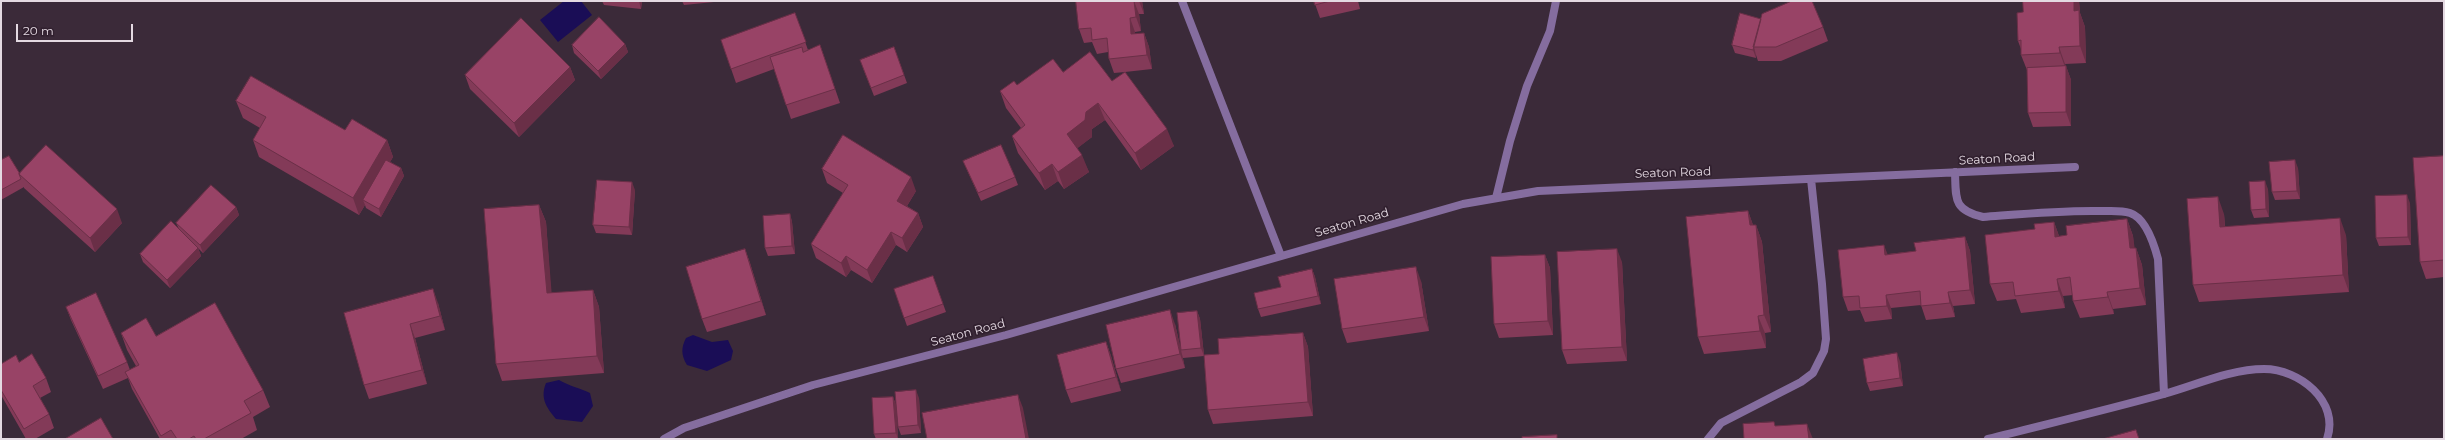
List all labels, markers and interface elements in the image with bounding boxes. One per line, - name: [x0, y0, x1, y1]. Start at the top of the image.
- scale bar: [18, 16, 135, 42]
- text: 20 m: [23, 23, 54, 38]
- street label: Seaton Road: [1959, 150, 2035, 168]
- street label: Seaton Road: [1635, 164, 1711, 182]
- street label: Seaton Road: [1313, 206, 1391, 240]
- street label: Seaton Road: [929, 316, 1007, 350]

